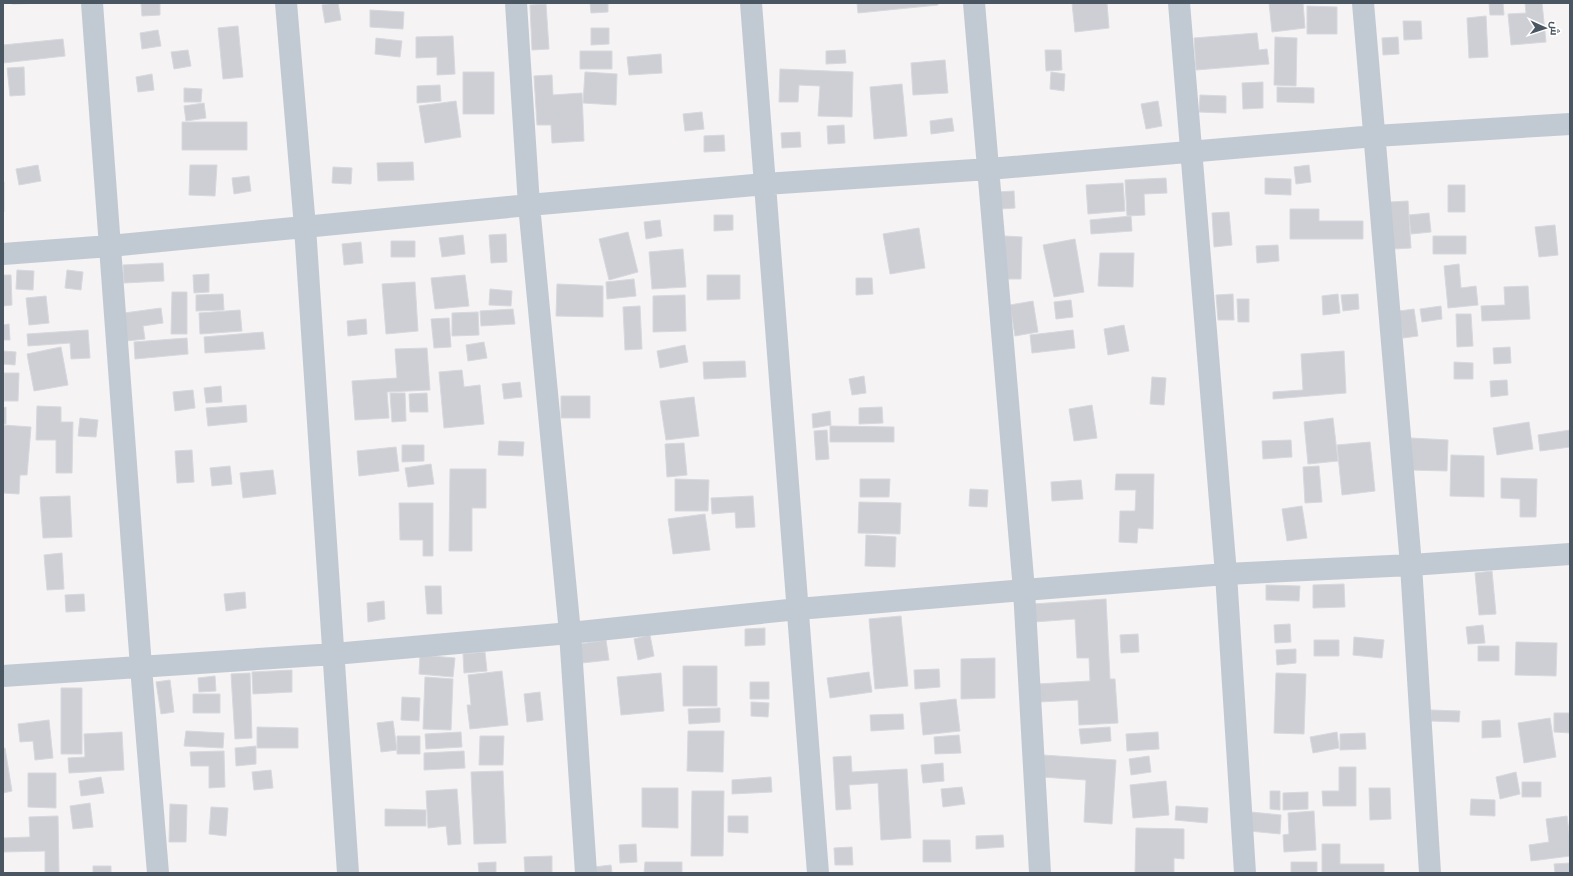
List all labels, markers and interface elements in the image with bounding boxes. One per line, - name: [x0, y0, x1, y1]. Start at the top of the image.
- north arrow: [1525, 8, 1565, 48]
- text: ش: [1547, 21, 1562, 36]

